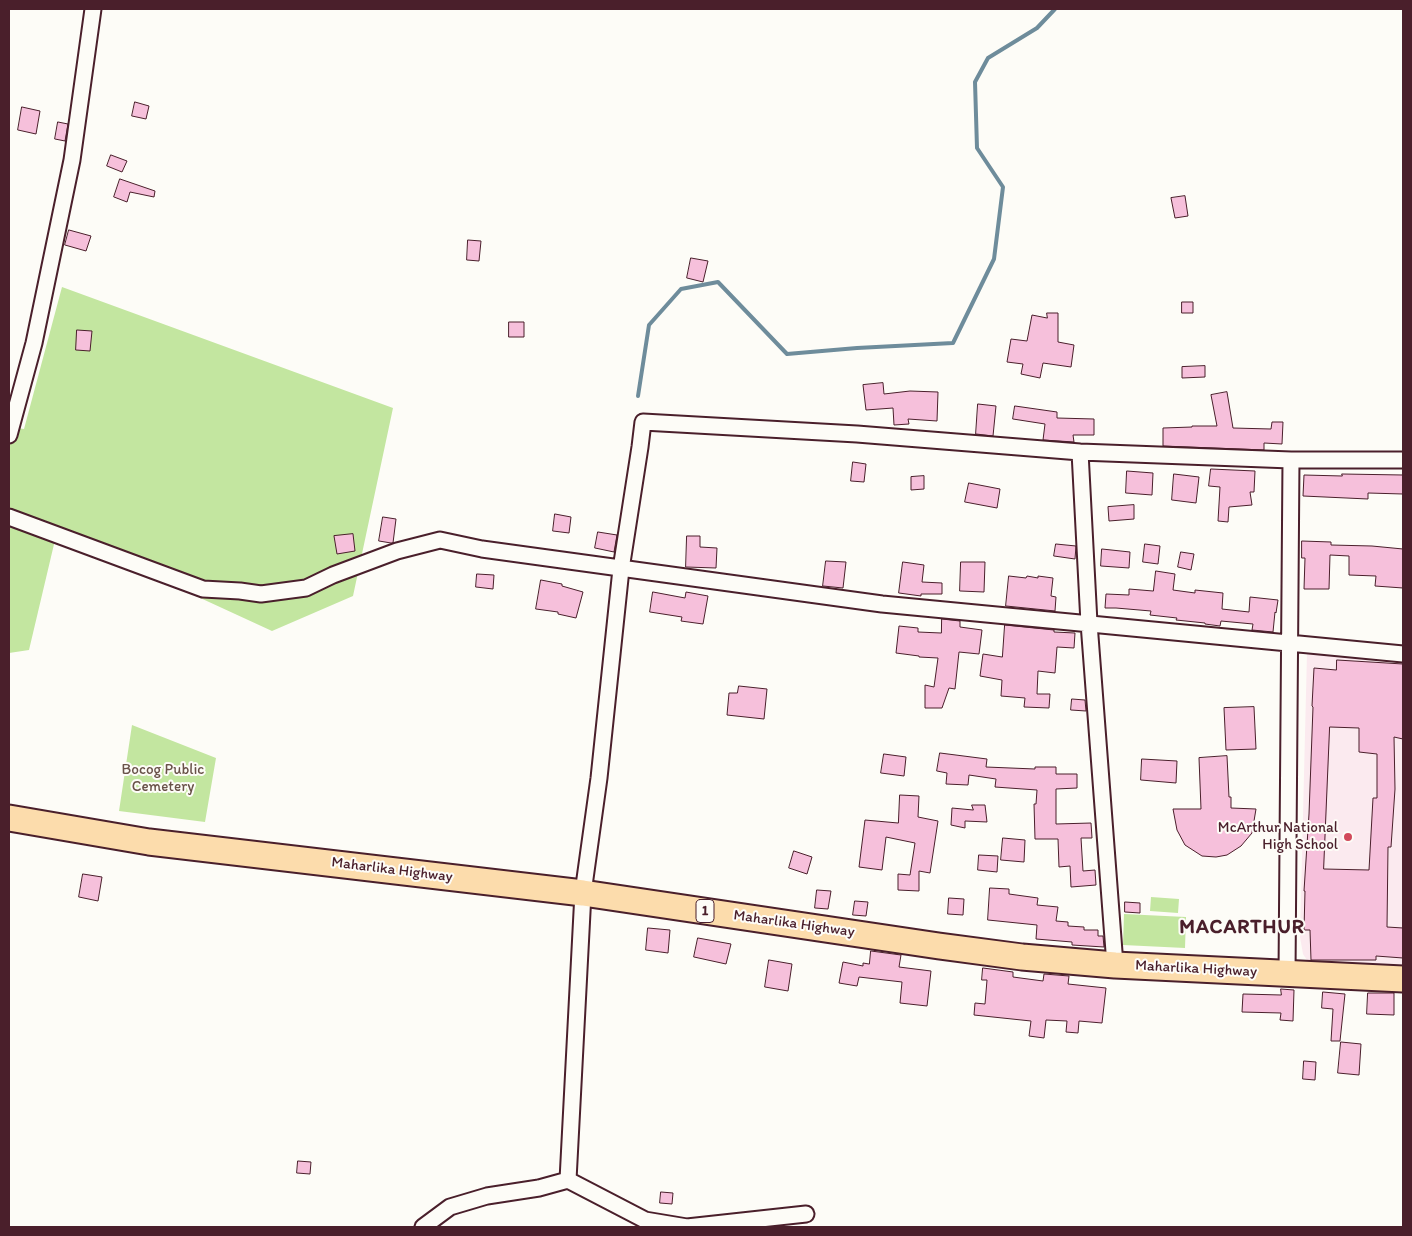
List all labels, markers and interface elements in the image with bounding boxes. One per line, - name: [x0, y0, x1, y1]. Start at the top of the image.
- park label: Bocog Public Cemetery: [122, 761, 204, 796]
- place label: McArthur National High School: [1218, 819, 1338, 854]
- marker: McArthur National High School: [1342, 831, 1354, 843]
- street label: Maharlika Highway: [330, 854, 454, 886]
- road number: 1: [696, 899, 714, 922]
- street label: Maharlika Highway: [732, 907, 856, 941]
- district label: MACARTHUR: [1178, 916, 1306, 940]
- street label: Maharlika Highway: [1135, 957, 1257, 981]

